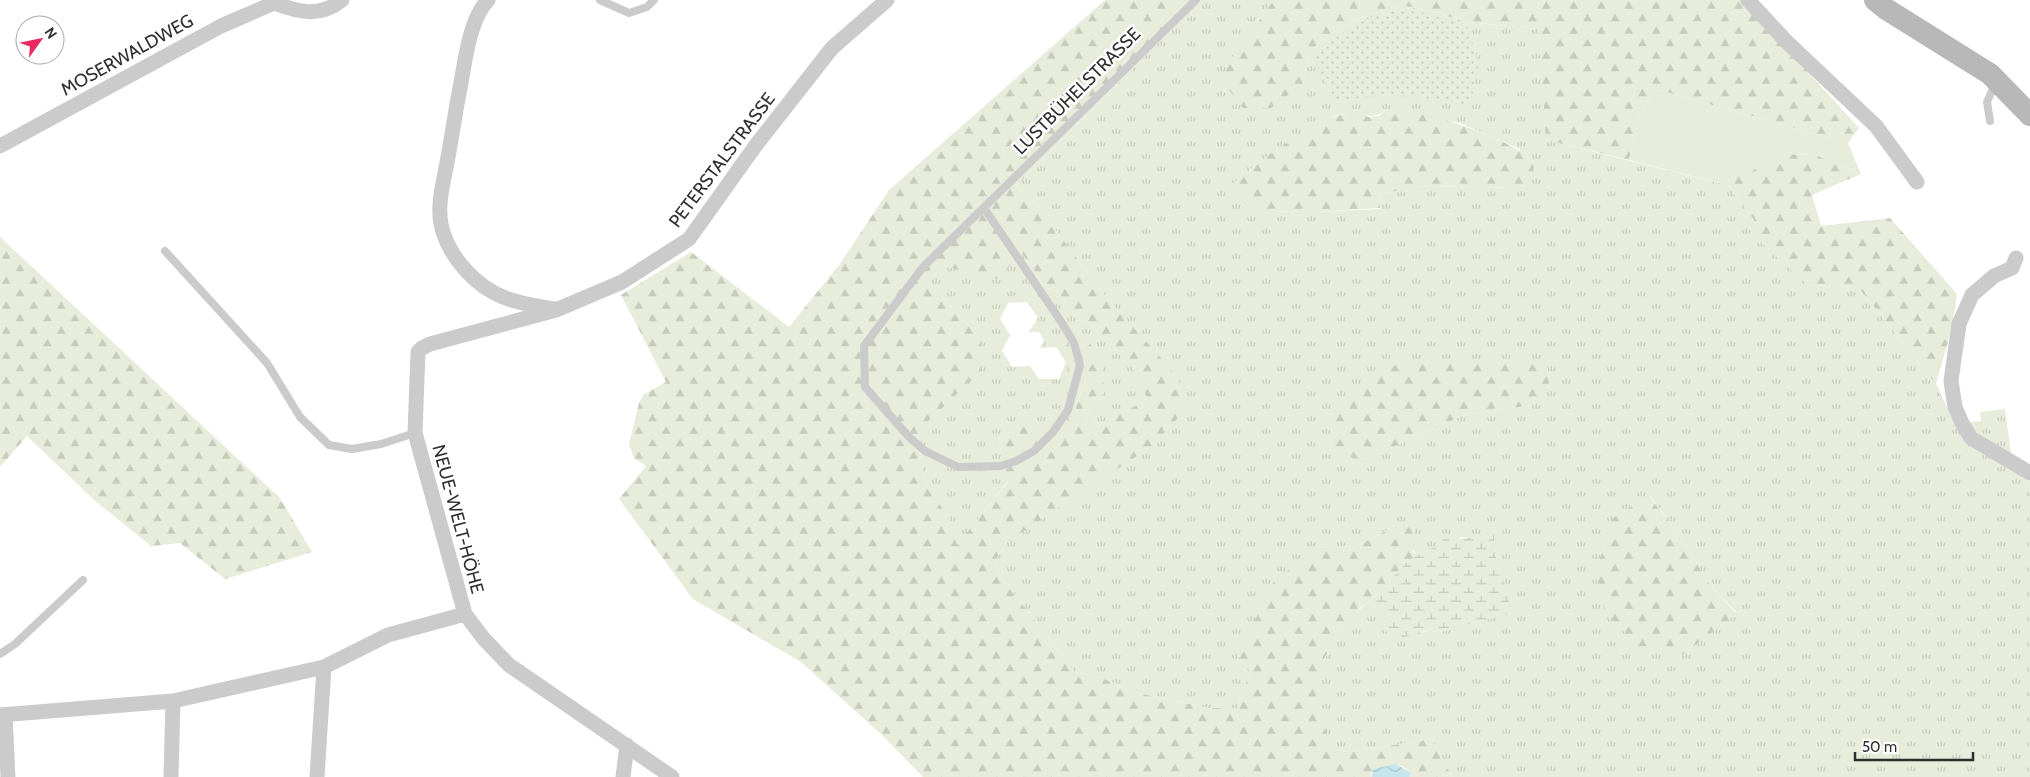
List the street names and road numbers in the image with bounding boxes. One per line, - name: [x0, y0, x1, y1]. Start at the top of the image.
- street label: MOSERWALDWEG: [57, 9, 197, 101]
- street label: LUSTBÜHELSTRASSE: [1009, 23, 1145, 159]
- street label: PETERSTALSTRASSE: [664, 88, 780, 232]
- street label: NEUE-WELT-HÖHE: [428, 442, 488, 596]

